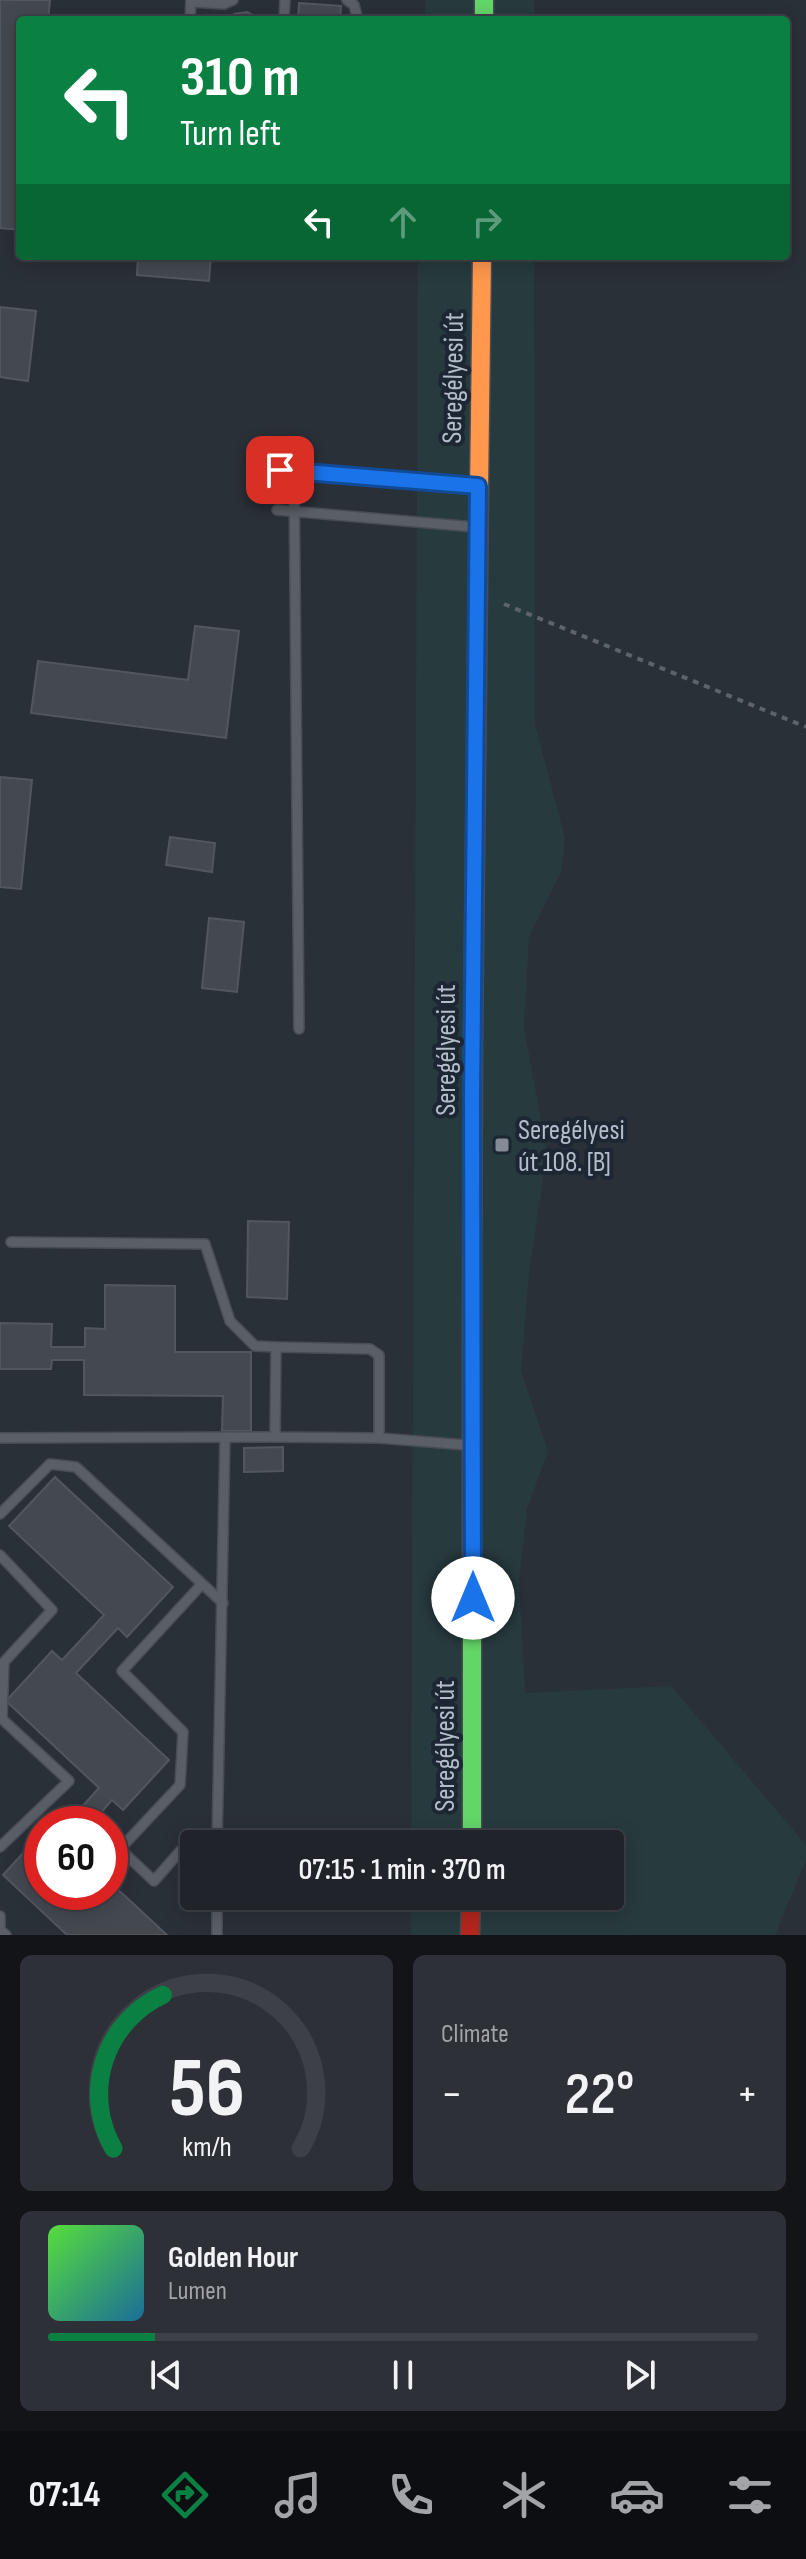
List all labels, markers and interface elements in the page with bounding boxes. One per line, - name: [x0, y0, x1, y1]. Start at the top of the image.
- text: 310 m: [180, 45, 300, 112]
- icon: left: [48, 48, 152, 152]
- text: Turn left: [180, 113, 281, 156]
- icon: left: [297, 200, 341, 244]
- icon: ahead: [381, 200, 425, 244]
- icon: right: [465, 200, 509, 244]
- street label: Seregélyesi út: [436, 312, 471, 444]
- pin: [246, 436, 314, 504]
- icon: arrive: [258, 448, 302, 492]
- street label: Seregélyesi út: [430, 984, 463, 1116]
- place label: Seregélyesi út 108. [B]: [518, 1114, 625, 1179]
- marker: Seregélyesi út 108. [B]: [493, 1136, 511, 1154]
- position arrow: [431, 1556, 515, 1640]
- street label: Seregélyesi út: [429, 1680, 462, 1812]
- speed limit sign: 60: [24, 1806, 128, 1910]
- text: 07:15 · 1 min · 370 m: [298, 1852, 506, 1888]
- text: Climate: [441, 2019, 509, 2050]
- text: 56: [169, 2040, 244, 2140]
- text: 22°: [565, 2059, 634, 2131]
- text: −: [441, 2068, 463, 2121]
- text: +: [736, 2068, 758, 2121]
- text: km/h: [182, 2130, 231, 2165]
- text: Golden Hour: [168, 2240, 298, 2276]
- text: Lumen: [168, 2276, 227, 2307]
- icon: previous: [144, 2353, 188, 2397]
- icon: pause: [381, 2353, 425, 2397]
- icon: next: [618, 2353, 662, 2397]
- icon: directions: [157, 2467, 213, 2523]
- icon: music: [270, 2467, 326, 2523]
- icon: phone: [383, 2467, 439, 2523]
- icon: climate: [496, 2467, 552, 2523]
- icon: car: [609, 2467, 665, 2523]
- icon: filters: [722, 2467, 778, 2523]
- text: 07:14: [28, 2474, 100, 2517]

